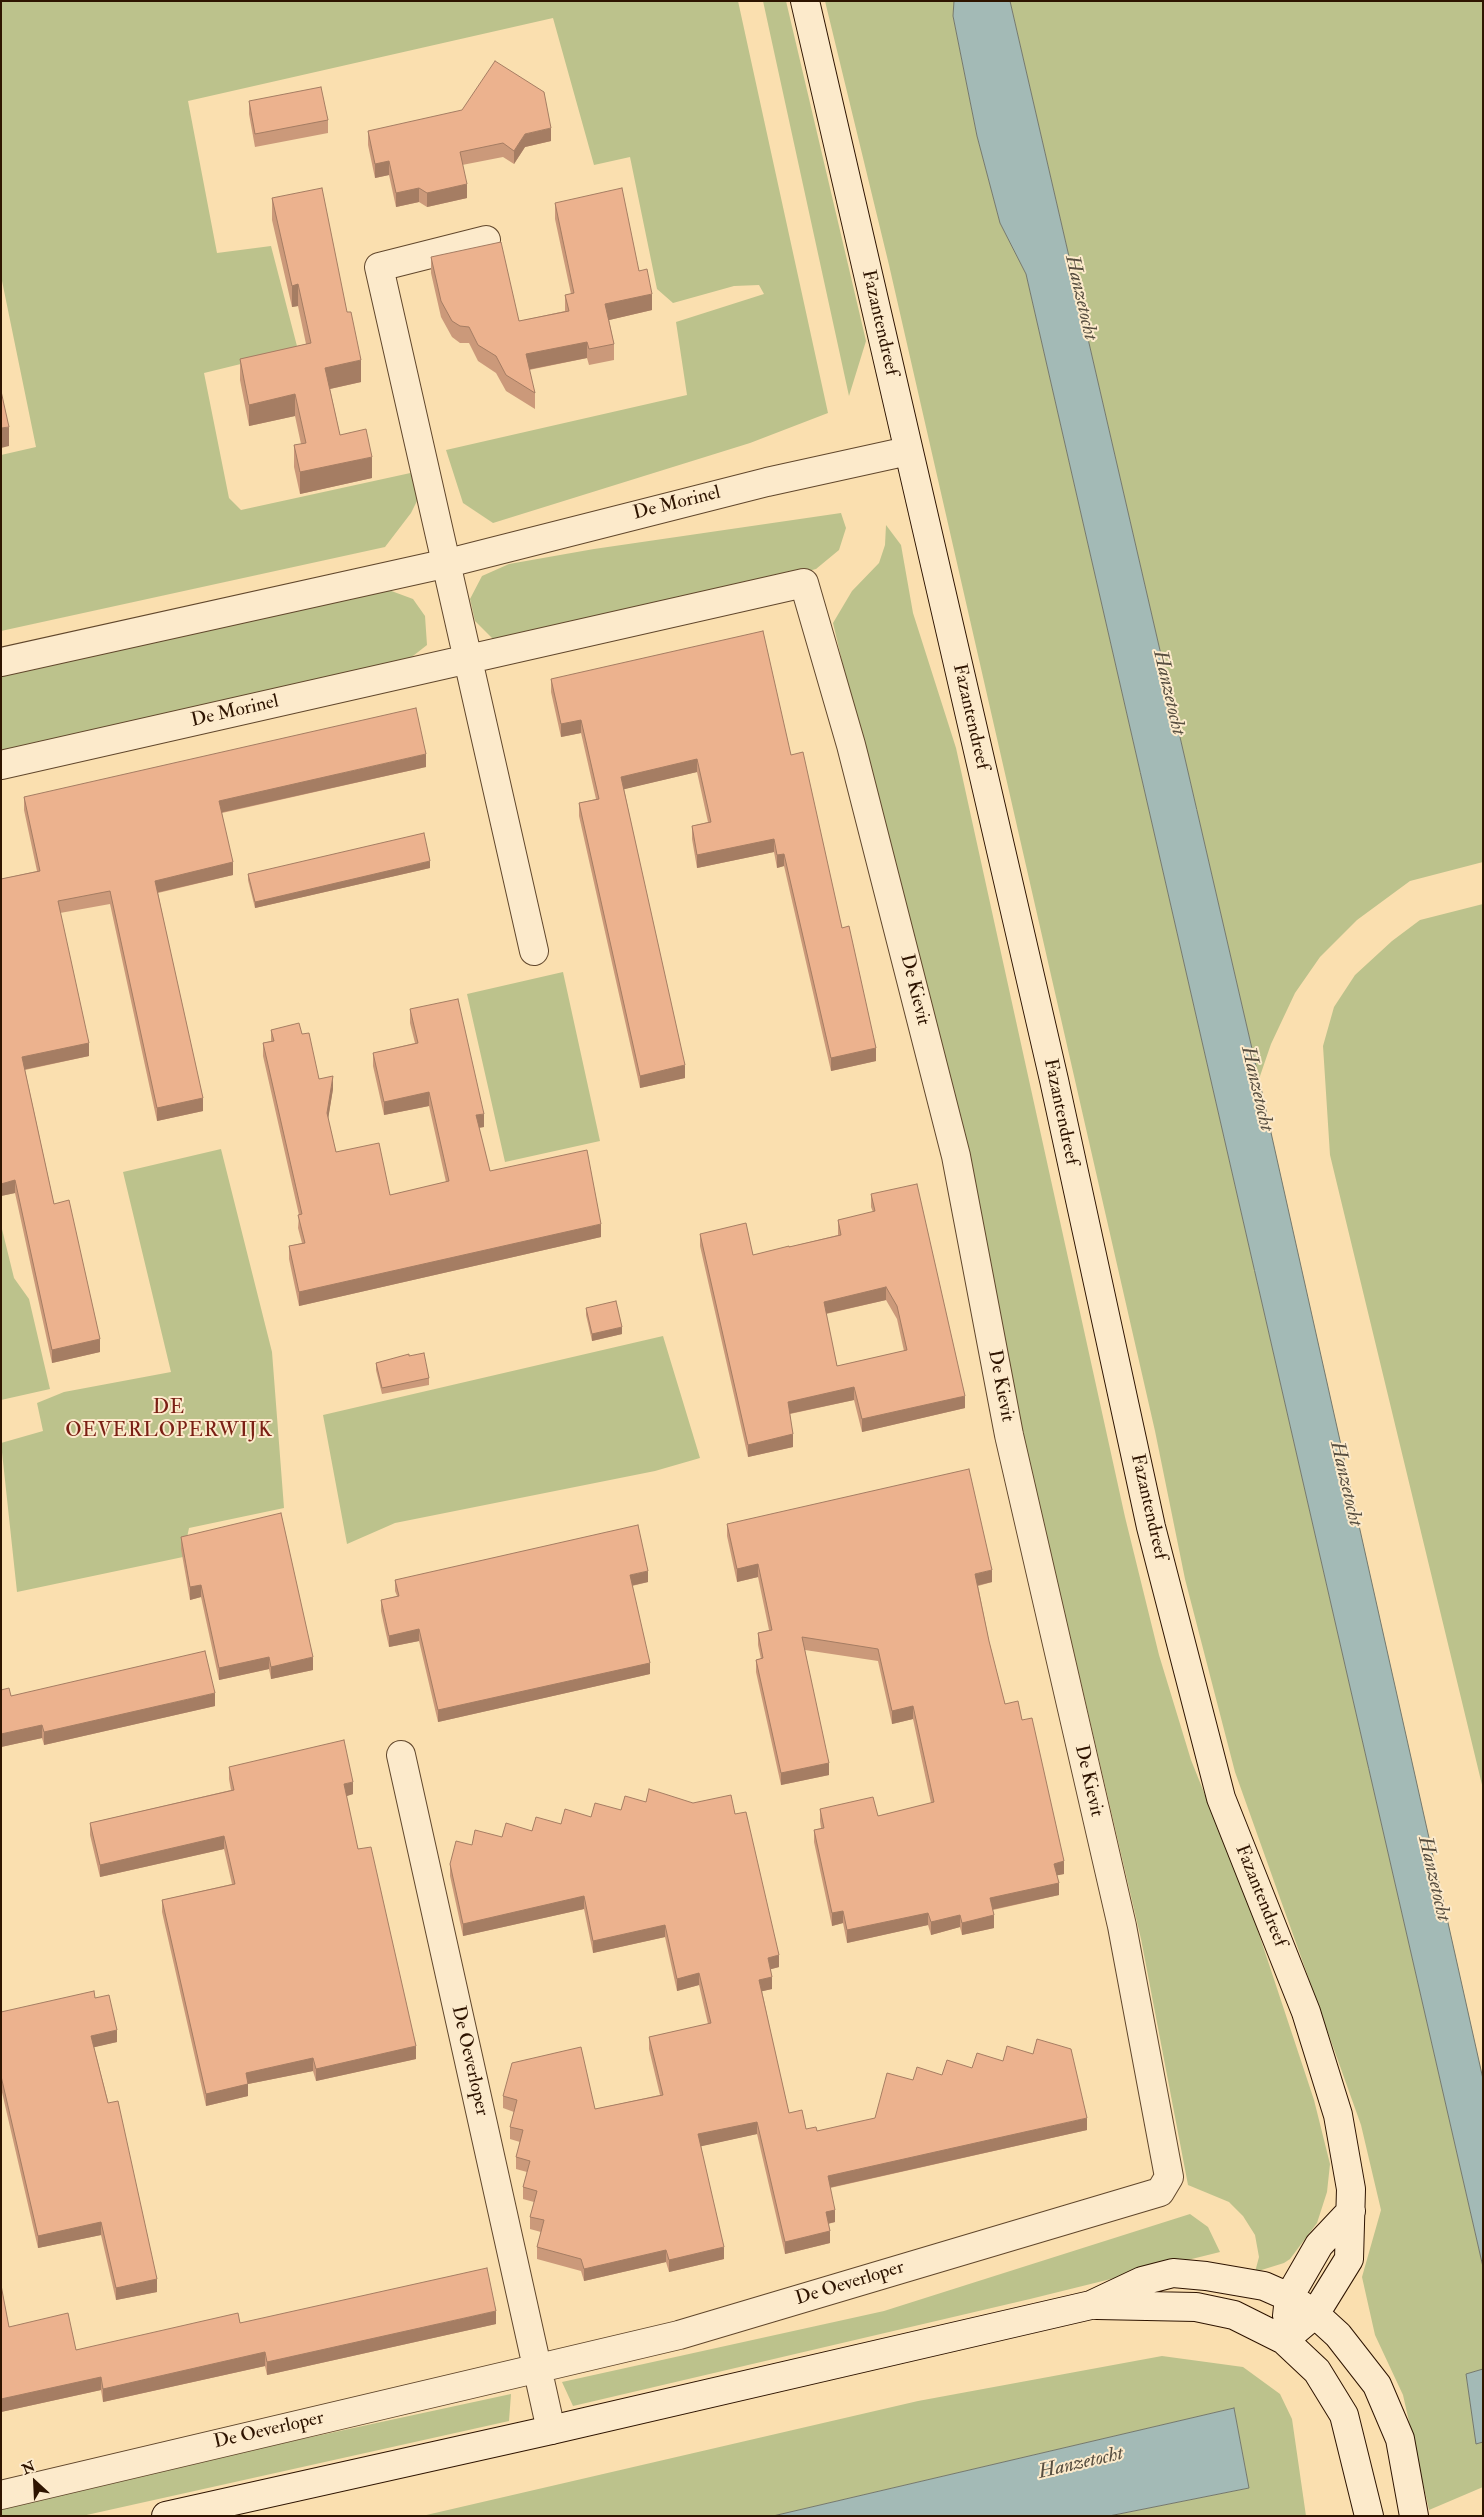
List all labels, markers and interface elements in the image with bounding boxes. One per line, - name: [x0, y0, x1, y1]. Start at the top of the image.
- water label: Hanzetocht: [1059, 253, 1101, 343]
- street label: Fazantendreef: [856, 268, 902, 378]
- street label: De Morinel: [631, 482, 723, 526]
- water label: Hanzetocht: [1147, 648, 1189, 738]
- street label: Fazantendreef: [947, 662, 993, 772]
- street label: De Morinel: [189, 691, 281, 733]
- street label: De Kievit: [894, 952, 934, 1028]
- water label: Hanzetocht: [1235, 1044, 1277, 1134]
- street label: Fazantendreef: [1038, 1057, 1082, 1167]
- street label: De Kievit: [982, 1348, 1018, 1424]
- district label: DE OEVERLOPERWIJK: [63, 1397, 275, 1444]
- water label: Hanzetocht: [1324, 1439, 1366, 1529]
- street label: Fazantendreef: [1125, 1452, 1171, 1562]
- street label: De Kievit: [1069, 1743, 1107, 1819]
- water label: Hanzetocht: [1412, 1834, 1454, 1924]
- street label: Fazantendreef: [1229, 1842, 1291, 1950]
- street label: De Oeverloper: [445, 2004, 493, 2118]
- street label: De Oeverloper: [793, 2257, 907, 2311]
- street label: De Oeverloper: [212, 2407, 326, 2455]
- water label: Hanzetocht: [1036, 2443, 1126, 2485]
- north arrow: [10, 2457, 60, 2507]
- text: N: [19, 2458, 38, 2478]

